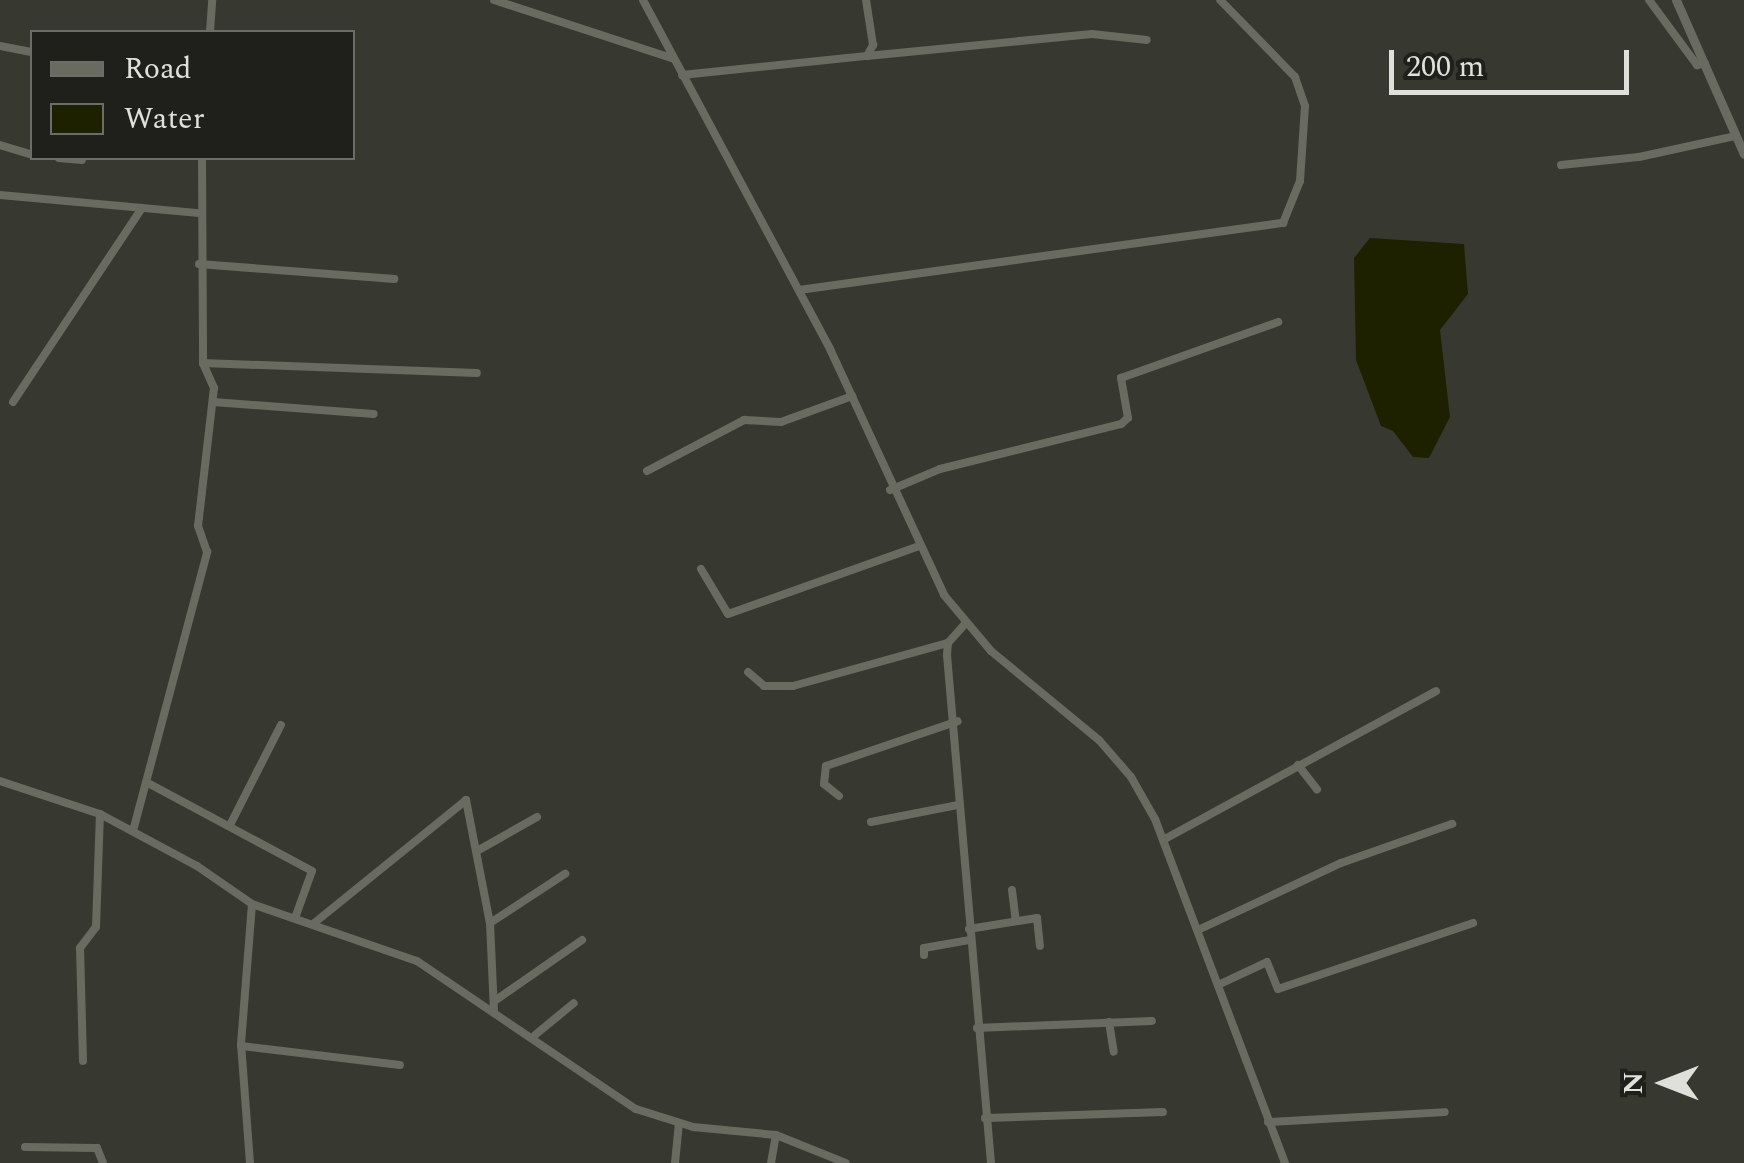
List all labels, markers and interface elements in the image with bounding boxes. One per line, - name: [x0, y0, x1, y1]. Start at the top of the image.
- legend: [30, 30, 355, 160]
- scale bar: [1394, 30, 1634, 92]
- text: 200 m: [1406, 44, 1484, 90]
- text: Road: [124, 46, 192, 92]
- text: Water: [124, 96, 205, 142]
- north arrow: [1614, 1033, 1714, 1133]
- text: N: [1612, 1072, 1655, 1094]

